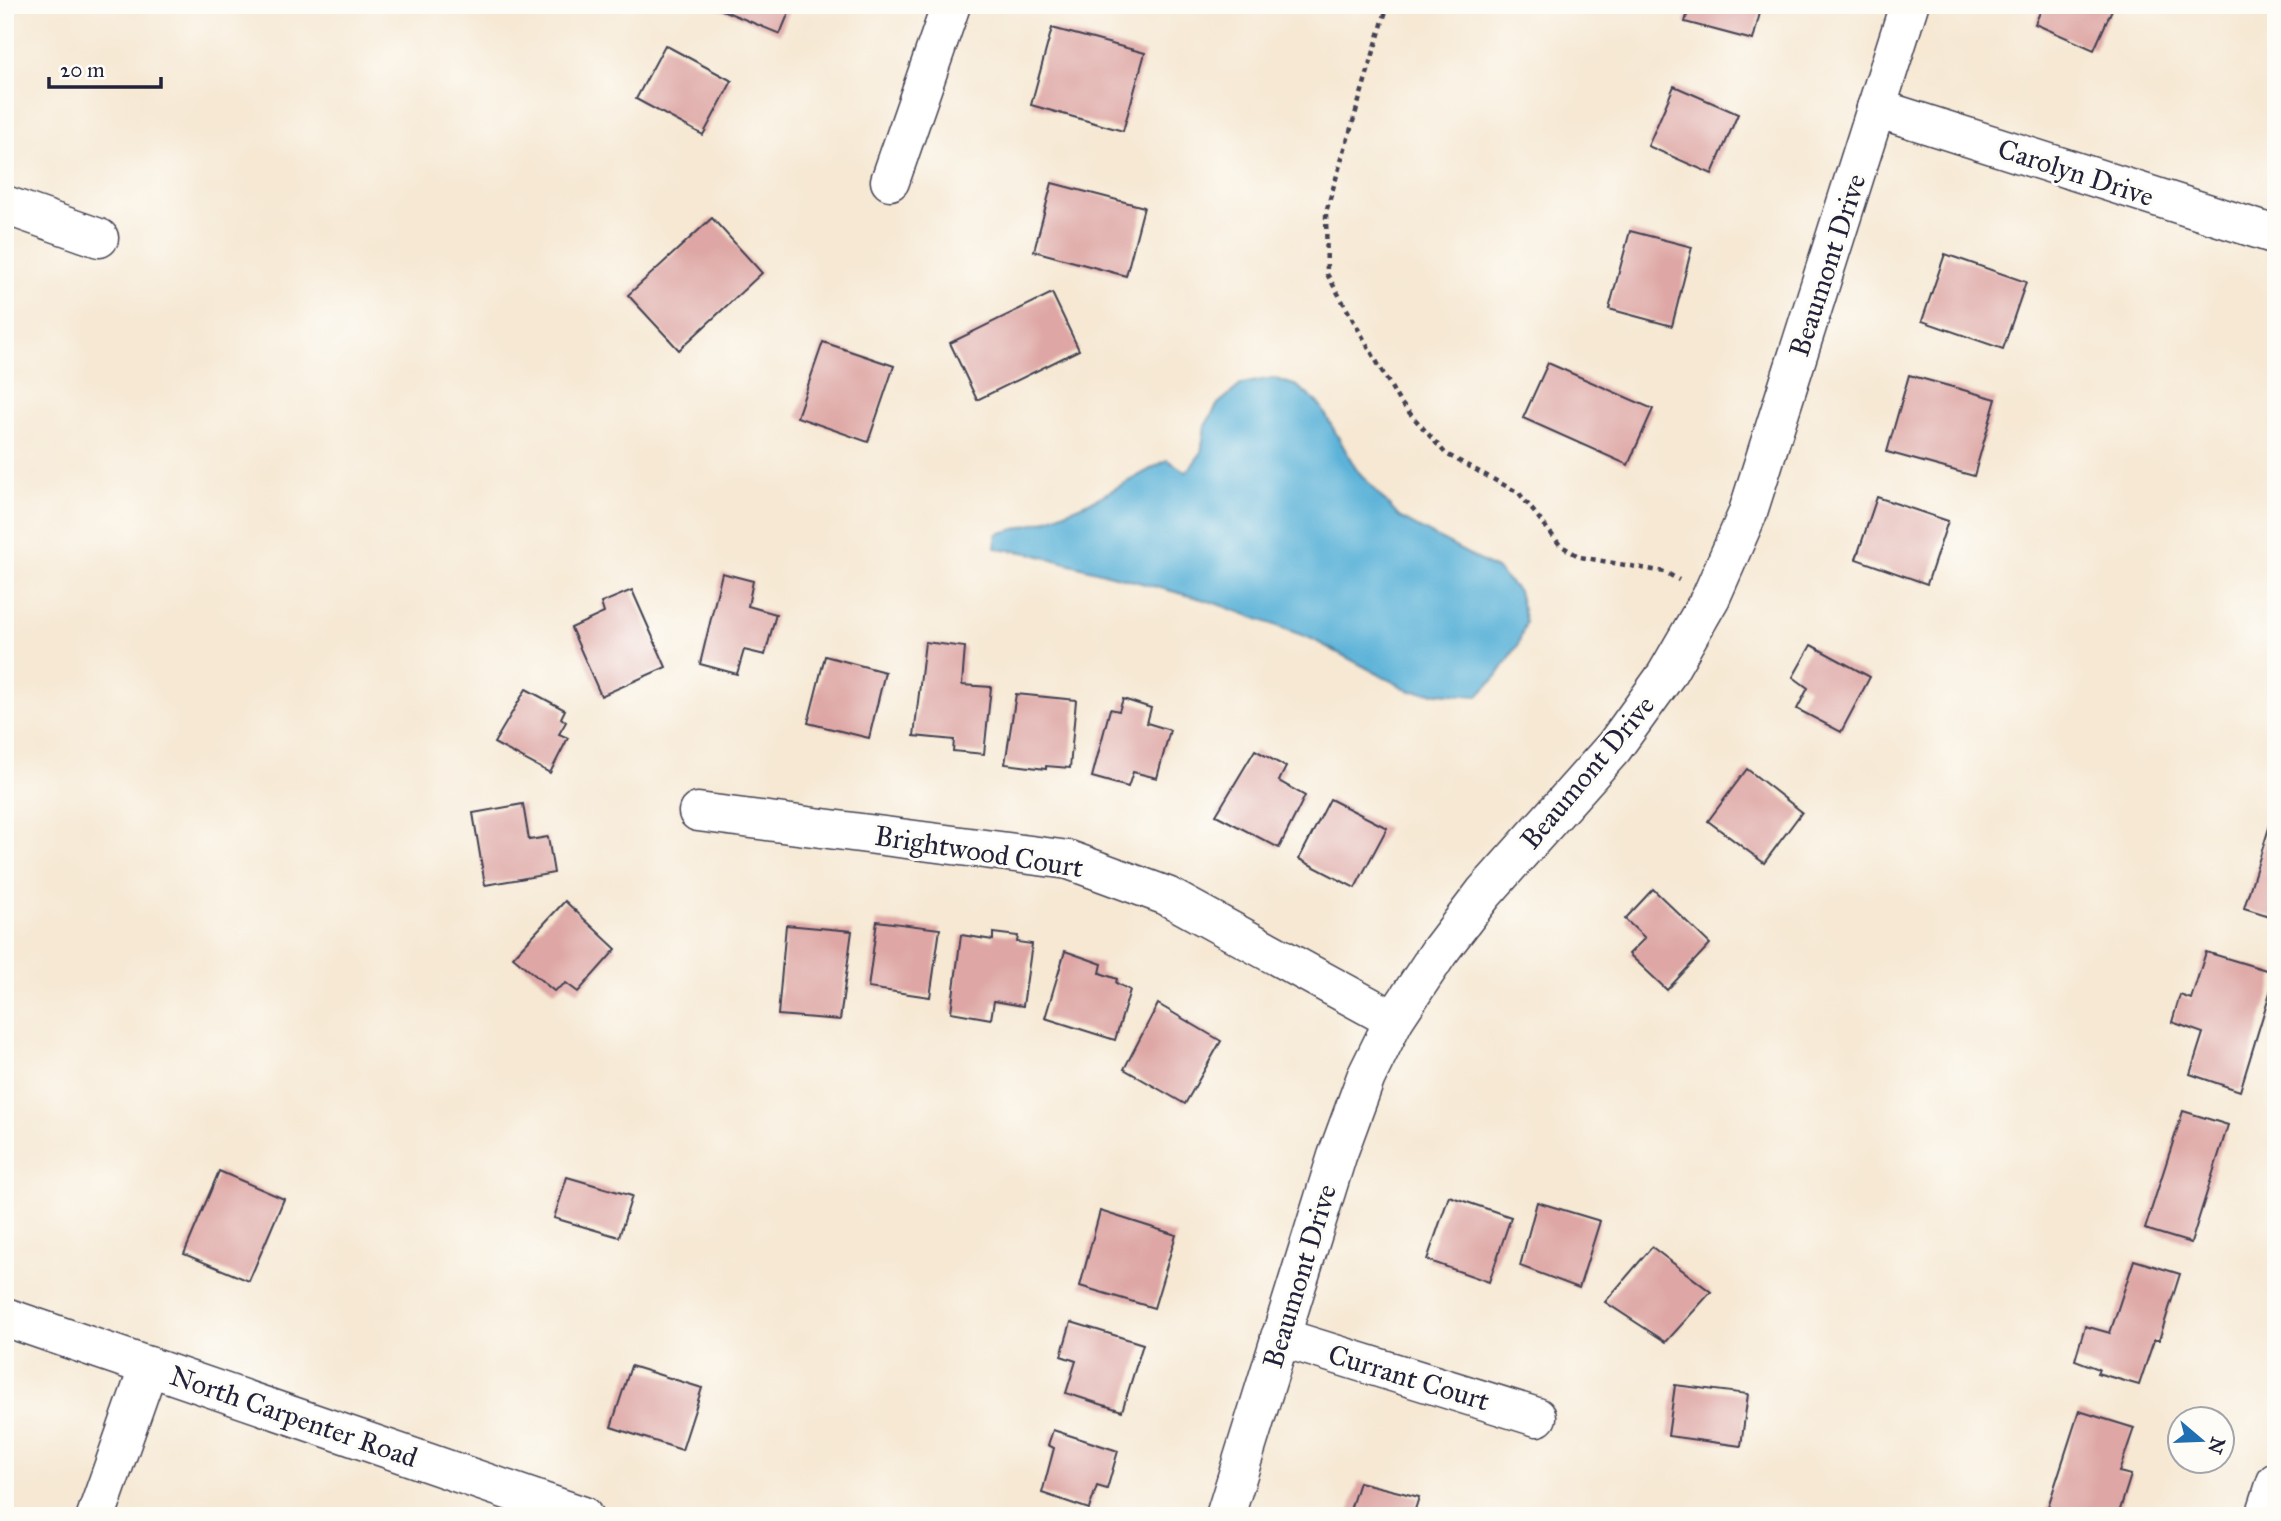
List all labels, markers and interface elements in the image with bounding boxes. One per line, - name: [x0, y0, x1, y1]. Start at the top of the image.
- scale bar: [49, 46, 161, 90]
- text: 20 m: [60, 57, 105, 83]
- street label: Carolyn Drive: [1994, 131, 2158, 214]
- street label: Beaumont Drive: [1781, 169, 1874, 361]
- street label: Beaumont Drive: [1513, 688, 1662, 856]
- street label: Brightwood Court: [872, 818, 1086, 885]
- street label: Beaumont Drive: [1255, 1180, 1344, 1372]
- street label: Currant Court: [1324, 1336, 1494, 1419]
- street label: North Carpenter Road: [166, 1358, 422, 1475]
- north arrow: [2166, 1406, 2236, 1476]
- text: N: [2203, 1434, 2230, 1457]

